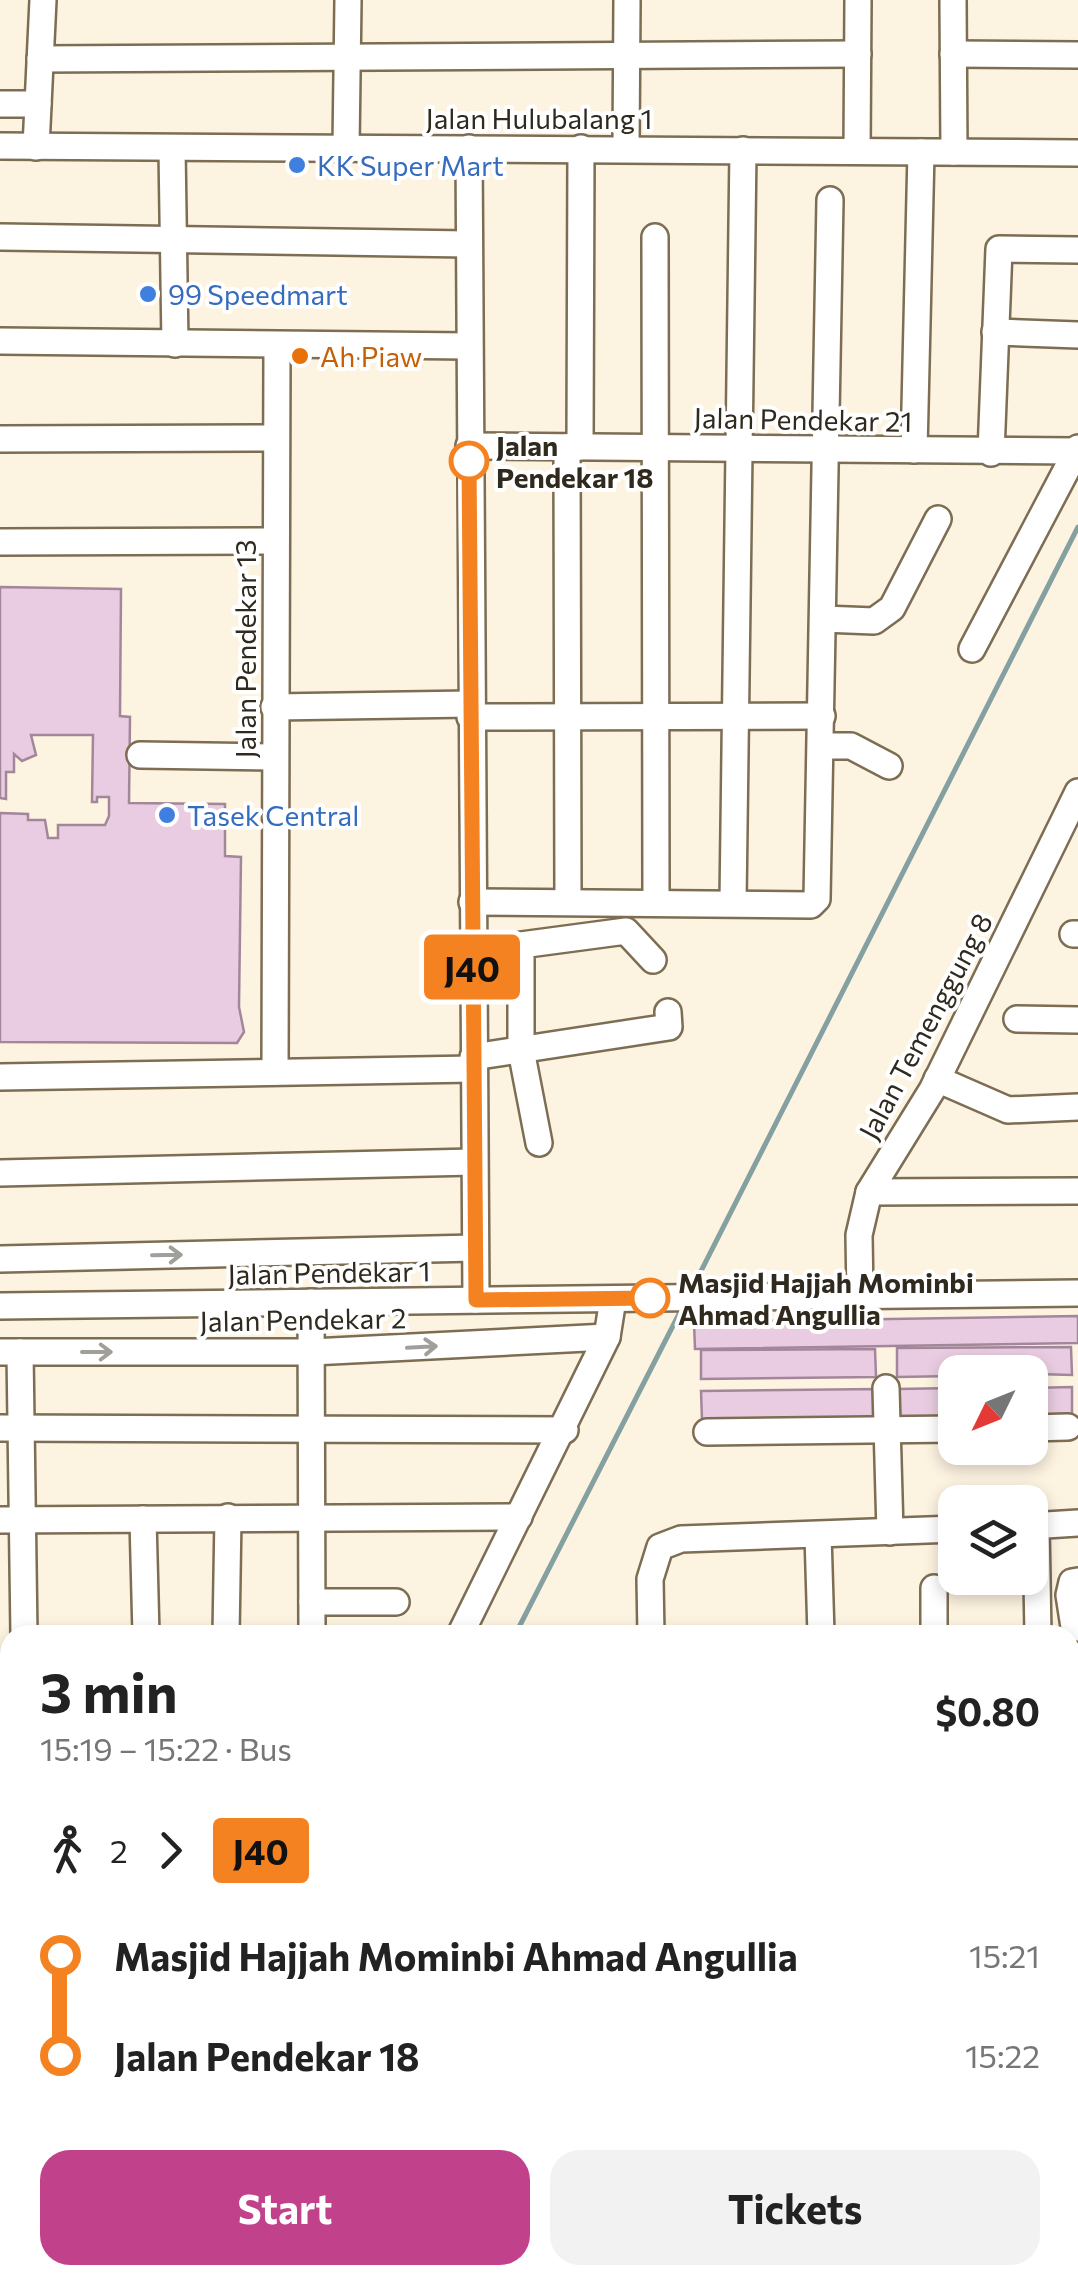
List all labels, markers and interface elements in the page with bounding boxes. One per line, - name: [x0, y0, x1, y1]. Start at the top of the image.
- street label: Jalan Hulubalang 1: [426, 101, 652, 135]
- place label: KK Super Mart: [317, 148, 504, 182]
- marker: KK Super Mart: [286, 154, 308, 176]
- place label: 99 Speedmart: [168, 277, 348, 311]
- marker: 99 Speedmart: [137, 283, 159, 305]
- place label: Ah Piaw: [320, 339, 422, 373]
- marker: Ah Piaw: [289, 345, 311, 367]
- street label: Jalan Pendekar 21: [693, 400, 913, 438]
- place label: Jalan Pendekar 18: [496, 428, 654, 494]
- marker: Jalan Pendekar 18: [450, 442, 488, 480]
- street label: Jalan Pendekar 13: [228, 539, 262, 759]
- place label: Tasek Central: [187, 798, 359, 832]
- marker: Tasek Central: [156, 804, 178, 826]
- street label: Jalan Temenggung 8: [851, 907, 999, 1145]
- line badge: J40: [414, 934, 530, 1000]
- text: J40: [444, 946, 500, 989]
- one-way arrow: [151, 1246, 183, 1265]
- street label: Jalan Pendekar 1: [227, 1253, 431, 1291]
- place label: Masjid Hajjah Mominbi Ahmad Angullia: [678, 1265, 974, 1331]
- marker: Masjid Hajjah Mominbi Ahmad Angullia: [631, 1279, 669, 1317]
- street label: Jalan Pendekar 2: [199, 1300, 407, 1338]
- one-way arrow: [406, 1337, 438, 1356]
- one-way arrow: [80, 1342, 113, 1362]
- north arrow: [938, 1355, 1048, 1465]
- map controls: [938, 1355, 1048, 1595]
- button: layers: [938, 1485, 1048, 1595]
- text: 3 min: [40, 1657, 178, 1724]
- text: $0.80: [935, 1687, 1040, 1734]
- text: 15:19 – 15:22 · Bus: [40, 1728, 292, 1768]
- icon: walk: [40, 1823, 95, 1878]
- icon: forward: [143, 1823, 198, 1878]
- text: J40: [233, 1829, 289, 1872]
- text: 2: [110, 1830, 128, 1870]
- text: Masjid Hajjah Mominbi Ahmad Angullia: [114, 1932, 798, 1979]
- text: 15:21: [969, 1935, 1040, 1975]
- text: Jalan Pendekar 18: [114, 2032, 420, 2079]
- text: 15:22: [965, 2035, 1040, 2075]
- button: Start: [40, 2150, 530, 2265]
- button: Tickets: [550, 2150, 1040, 2265]

